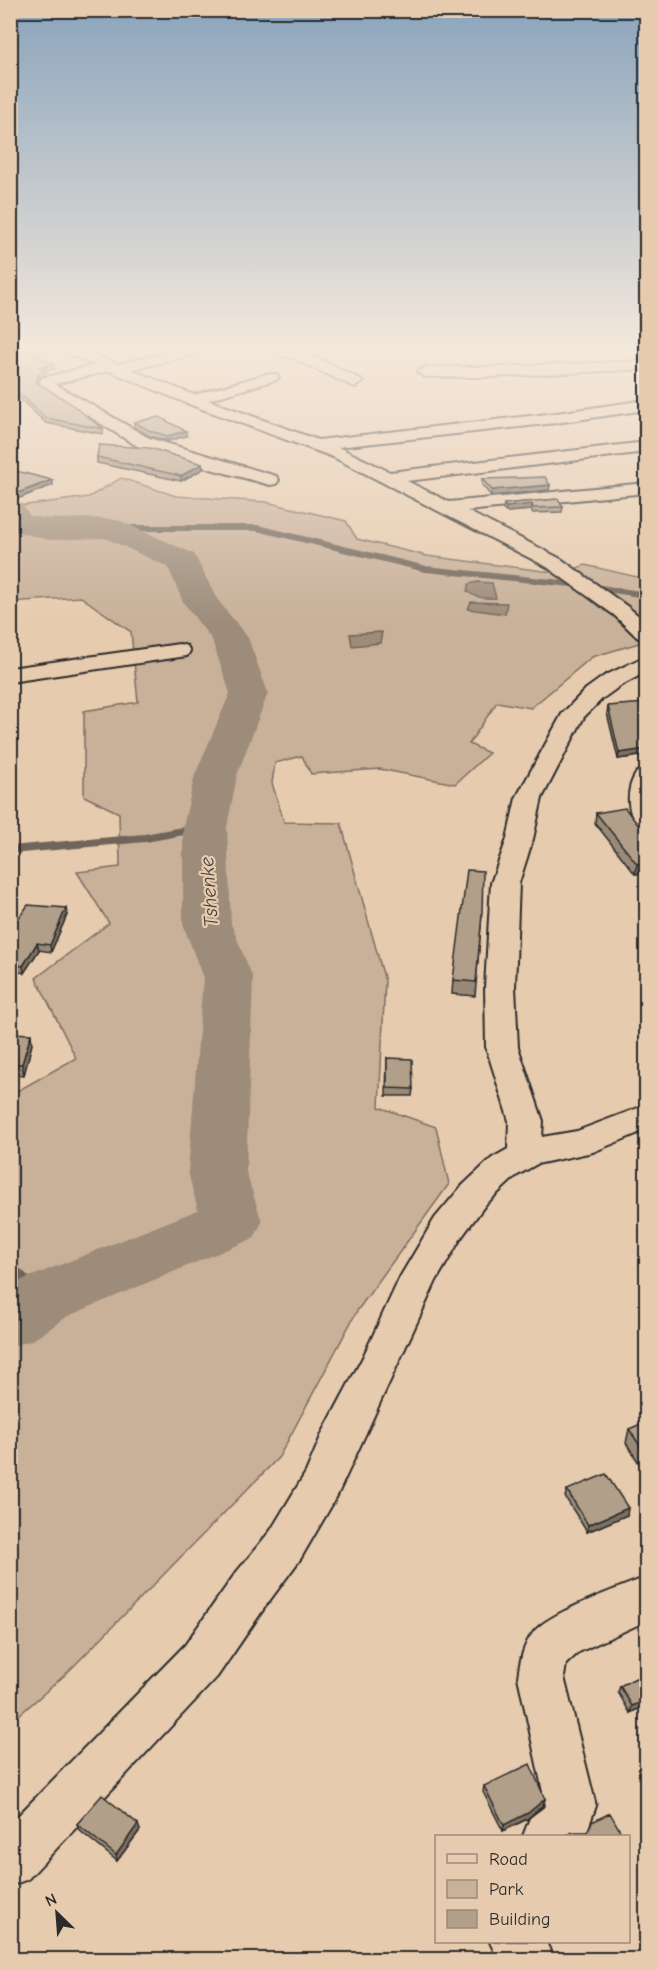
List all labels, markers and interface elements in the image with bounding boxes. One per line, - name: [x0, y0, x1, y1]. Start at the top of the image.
- water label: Tshenke: [195, 856, 223, 928]
- legend: [435, 1835, 630, 1943]
- text: Road: [489, 1849, 528, 1870]
- text: Park: [489, 1879, 524, 1900]
- north arrow: [27, 1883, 87, 1943]
- text: N: [43, 1890, 60, 1911]
- text: Building: [489, 1909, 551, 1930]

